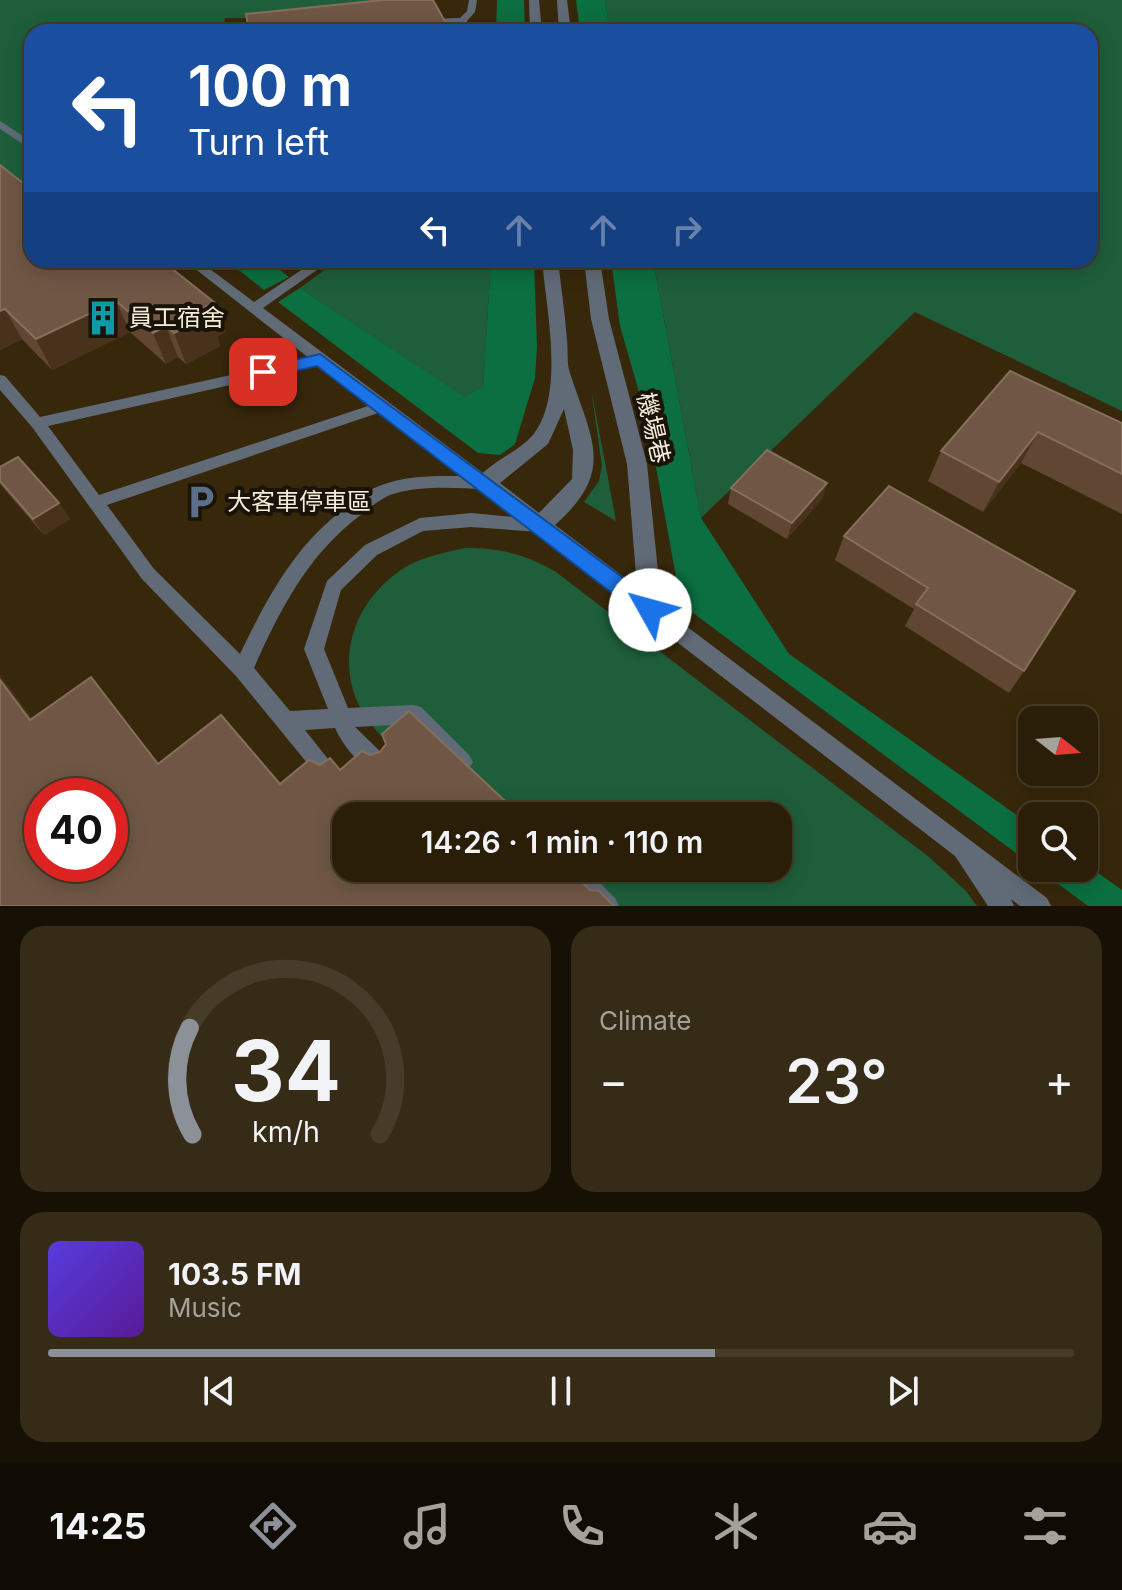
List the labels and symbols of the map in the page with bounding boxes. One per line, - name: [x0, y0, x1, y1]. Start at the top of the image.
- building icon: 員工宿舍: [84, 299, 122, 337]
- place label: 員工宿舍: [129, 303, 225, 332]
- pin: [229, 338, 297, 406]
- street label: 機場巷: [631, 390, 676, 466]
- parking icon: 大客車停車區: [182, 483, 220, 521]
- place label: 大客車停車區: [227, 487, 371, 516]
- position arrow: [608, 568, 692, 652]
- north arrow: [1018, 706, 1098, 786]
- speed limit sign: 40: [24, 778, 128, 882]

